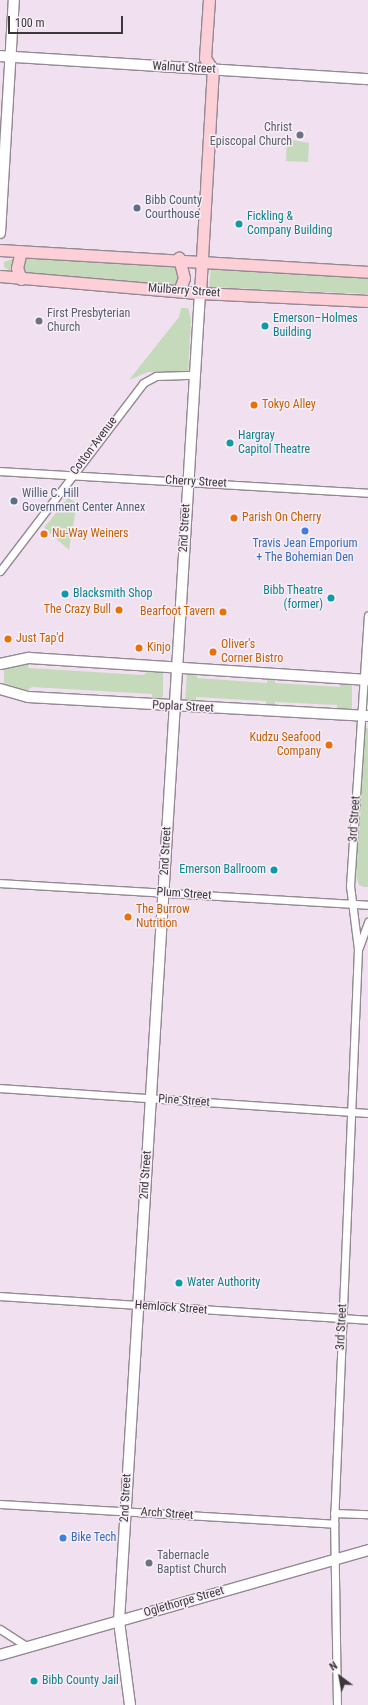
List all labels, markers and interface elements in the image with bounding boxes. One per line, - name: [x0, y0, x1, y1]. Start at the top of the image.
- scale bar: [10, 8, 125, 34]
- text: 100 m: [15, 16, 45, 30]
- street label: Walnut Street: [152, 59, 216, 77]
- place label: Christ Episcopal Church: [210, 121, 292, 149]
- marker: Christ Episcopal Church: [295, 130, 305, 140]
- place label: Bibb County Courthouse: [145, 194, 202, 222]
- marker: Bibb County Courthouse: [132, 203, 142, 213]
- place label: Fickling & Company Building: [247, 210, 332, 238]
- marker: Fickling & Company Building: [234, 219, 244, 229]
- street label: Mulberry Street: [147, 281, 221, 301]
- place label: First Presbyterian Church: [47, 307, 130, 335]
- place label: Emerson–Holmes Building: [273, 312, 358, 340]
- marker: First Presbyterian Church: [34, 316, 44, 326]
- marker: Emerson–Holmes Building: [260, 321, 270, 331]
- place label: Tokyo Alley: [262, 398, 316, 412]
- marker: Tokyo Alley: [249, 400, 259, 410]
- street label: Cotton Avenue: [68, 414, 120, 478]
- place label: Hargray Capitol Theatre: [238, 429, 310, 457]
- marker: Hargray Capitol Theatre: [225, 438, 235, 448]
- street label: Cherry Street: [165, 473, 227, 491]
- place label: Willie C. Hill Government Center Annex: [22, 487, 145, 515]
- marker: Willie C. Hill Government Center Annex: [9, 496, 19, 506]
- street label: 2nd Street: [177, 503, 193, 553]
- place label: Parish On Cherry: [242, 511, 321, 525]
- marker: Parish On Cherry: [229, 513, 239, 523]
- marker: Travis Jean Emporium + The Bohemian Den: [300, 526, 310, 536]
- place label: Nu-Way Weiners: [52, 527, 128, 541]
- marker: Nu-Way Weiners: [39, 529, 49, 539]
- place label: Travis Jean Emporium + The Bohemian Den: [253, 537, 357, 565]
- place label: Bibb Theatre (former): [263, 584, 323, 612]
- place label: Blacksmith Shop: [73, 587, 152, 601]
- marker: Blacksmith Shop: [60, 589, 70, 599]
- marker: Bibb Theatre (former): [326, 593, 336, 603]
- place label: The Crazy Bull: [44, 603, 111, 617]
- marker: The Crazy Bull: [114, 605, 124, 615]
- place label: Bearfoot Tavern: [140, 605, 215, 619]
- marker: Bearfoot Tavern: [218, 607, 228, 617]
- place label: Just Tap'd: [16, 632, 64, 646]
- marker: Just Tap'd: [3, 634, 13, 644]
- place label: Oliver's Corner Bistro: [221, 638, 283, 666]
- place label: Kinjo: [147, 641, 171, 655]
- marker: Kinjo: [134, 643, 144, 653]
- marker: Oliver's Corner Bistro: [208, 647, 218, 657]
- street label: Poplar Street: [152, 698, 214, 716]
- place label: Kudzu Seafood Company: [250, 731, 321, 759]
- marker: Kudzu Seafood Company: [324, 740, 334, 750]
- street label: 3rd Street: [346, 795, 364, 843]
- street label: 2nd Street: [158, 826, 174, 876]
- place label: Emerson Ballroom: [179, 863, 266, 877]
- marker: Emerson Ballroom: [269, 865, 279, 875]
- street label: Plum Street: [156, 885, 212, 903]
- place label: The Burrow Nutrition: [136, 903, 190, 931]
- marker: The Burrow Nutrition: [123, 912, 133, 922]
- street label: Pine Street: [158, 1092, 210, 1110]
- street label: 2nd Street: [137, 1150, 155, 1200]
- place label: Water Authority: [187, 1276, 260, 1290]
- marker: Water Authority: [174, 1278, 184, 1288]
- street label: Hemlock Street: [134, 1298, 208, 1318]
- street label: 3rd Street: [334, 1304, 350, 1350]
- street label: 2nd Street: [118, 1473, 134, 1523]
- street label: Arch Street: [140, 1505, 194, 1523]
- place label: Bike Tech: [71, 1531, 117, 1545]
- marker: Bike Tech: [58, 1533, 68, 1543]
- place label: Tabernacle Baptist Church: [157, 1549, 227, 1577]
- marker: Tabernacle Baptist Church: [144, 1558, 154, 1568]
- street label: Oglethorpe Street: [142, 1584, 226, 1620]
- north arrow: [320, 1657, 360, 1697]
- text: N: [327, 1659, 340, 1674]
- place label: Bibb County Jail: [42, 1674, 119, 1688]
- marker: Bibb County Jail: [29, 1676, 39, 1686]

